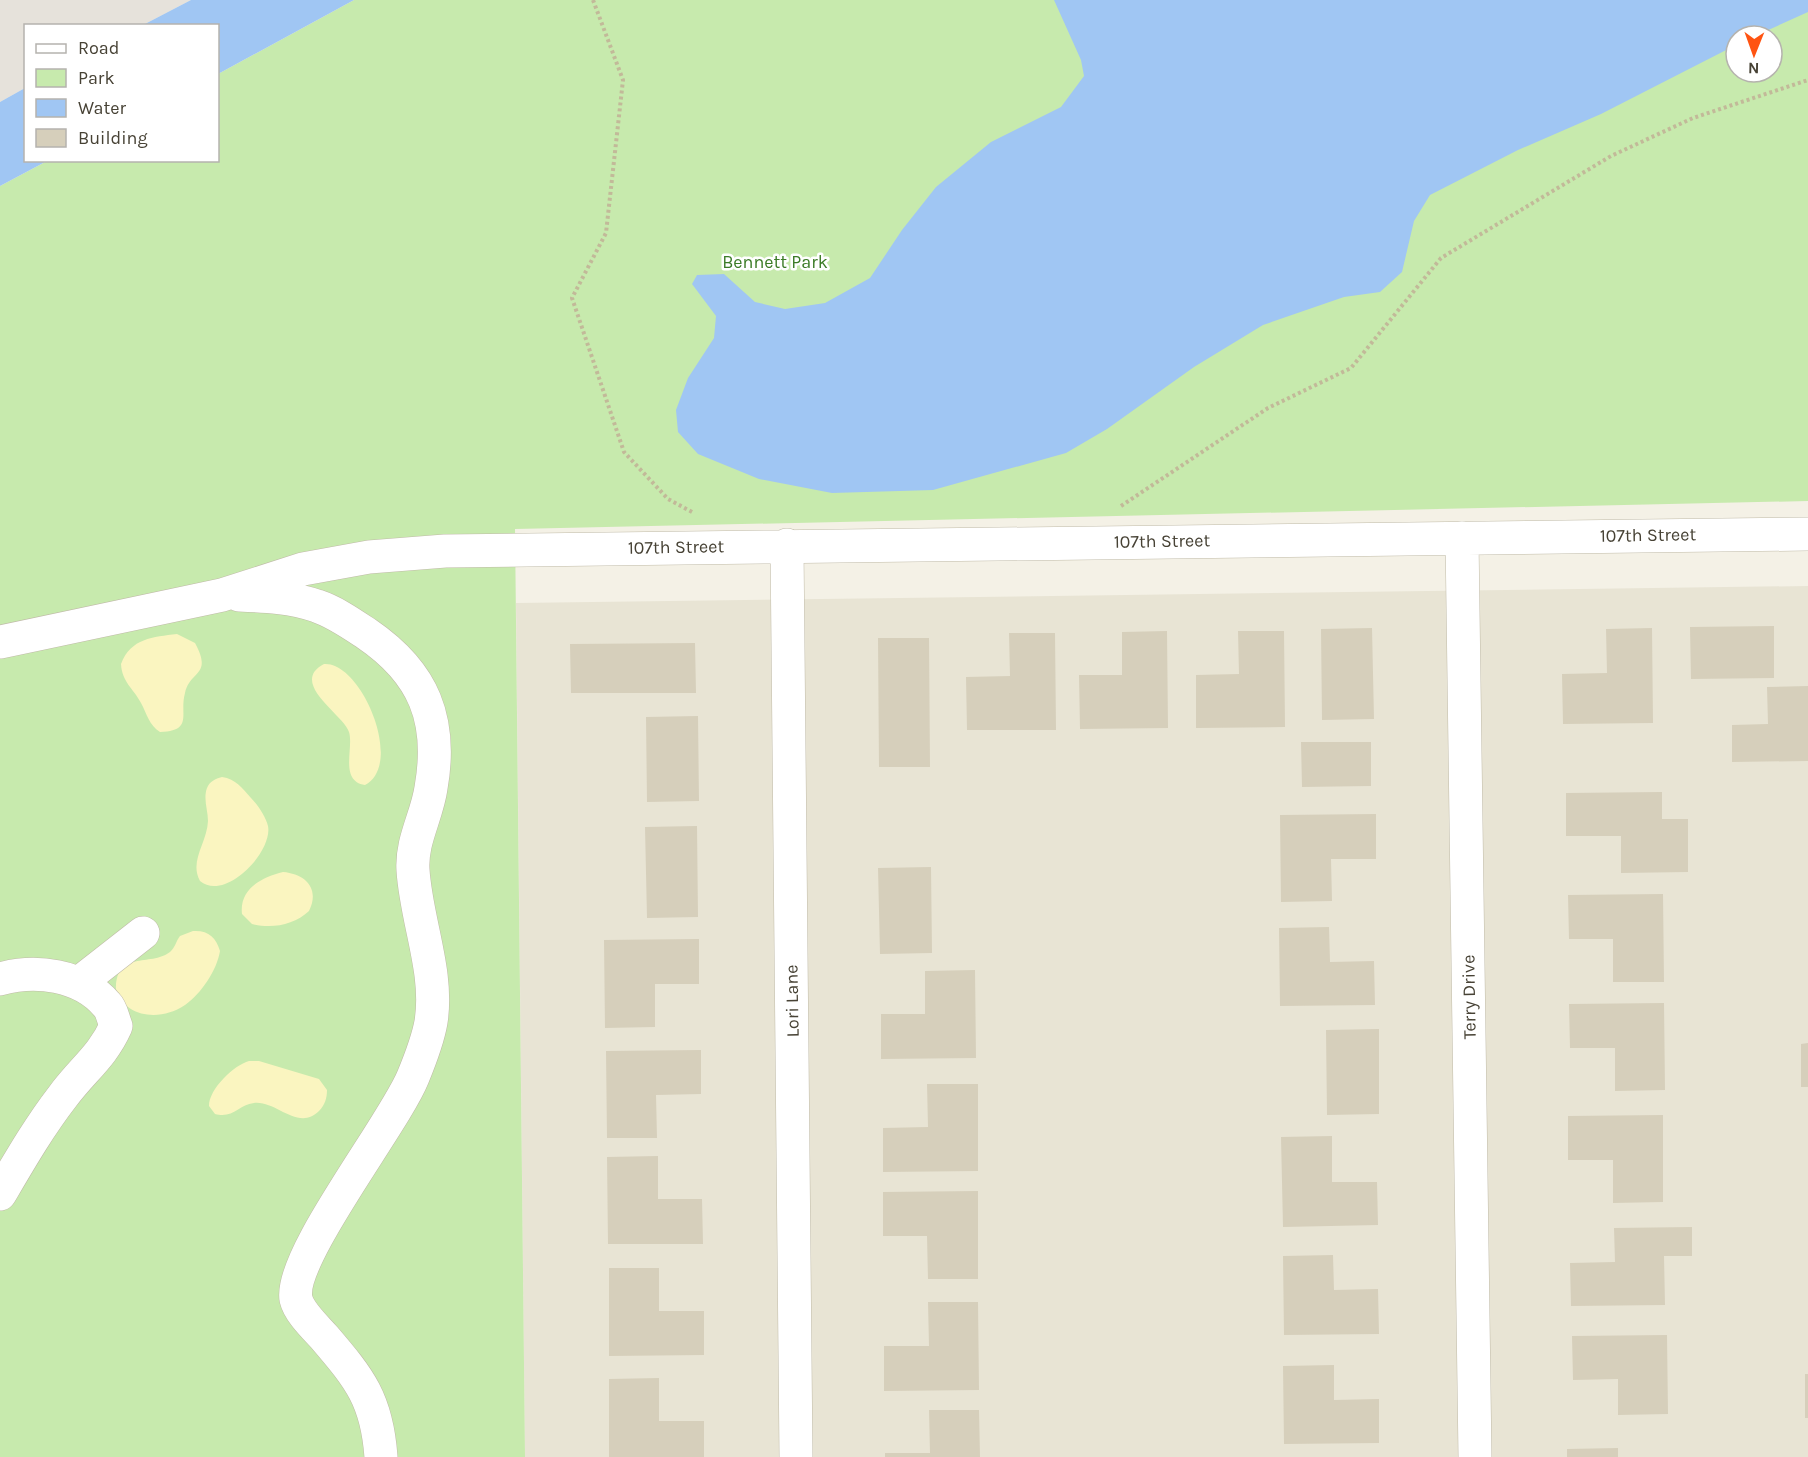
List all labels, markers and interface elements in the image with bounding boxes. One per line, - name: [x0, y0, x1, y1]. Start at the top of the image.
- legend: [24, 24, 219, 162]
- north arrow: [1724, 24, 1784, 84]
- text: Road: [78, 37, 119, 59]
- text: N: [1748, 59, 1760, 78]
- text: Park: [78, 67, 115, 89]
- text: Water: [78, 97, 126, 119]
- text: Building: [78, 127, 148, 149]
- park label: Bennett Park: [722, 251, 828, 273]
- street label: 107th Street: [1600, 523, 1697, 547]
- street label: 107th Street: [1114, 529, 1211, 553]
- street label: 107th Street: [628, 535, 725, 559]
- street label: Terry Drive: [1457, 955, 1481, 1039]
- street label: Lori Lane: [780, 964, 804, 1038]

